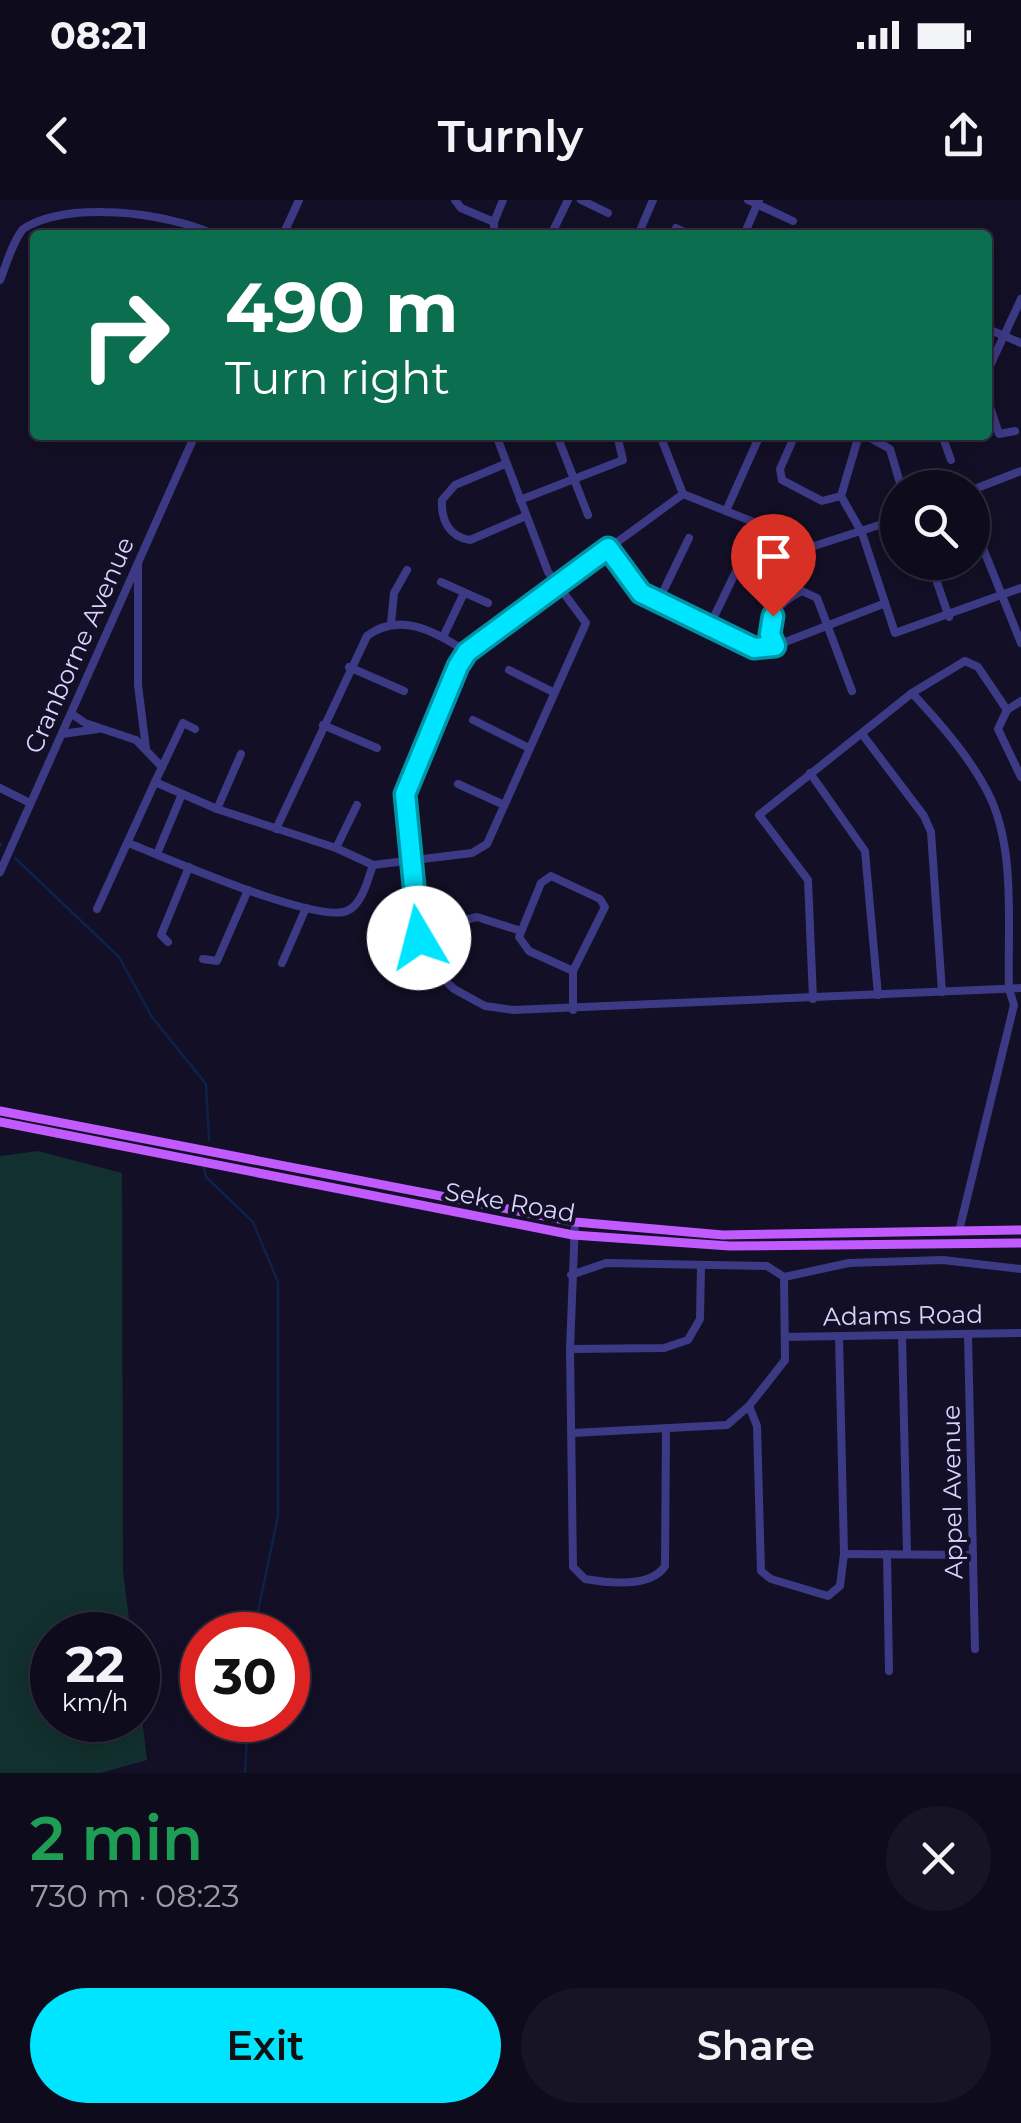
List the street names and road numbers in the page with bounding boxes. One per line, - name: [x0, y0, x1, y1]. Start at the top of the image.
- street label: Cranborne Avenue: [18, 532, 140, 758]
- street label: Seke Road: [442, 1176, 578, 1228]
- street label: Adams Road: [823, 1299, 983, 1331]
- street label: Appel Avenue: [935, 1404, 969, 1580]

